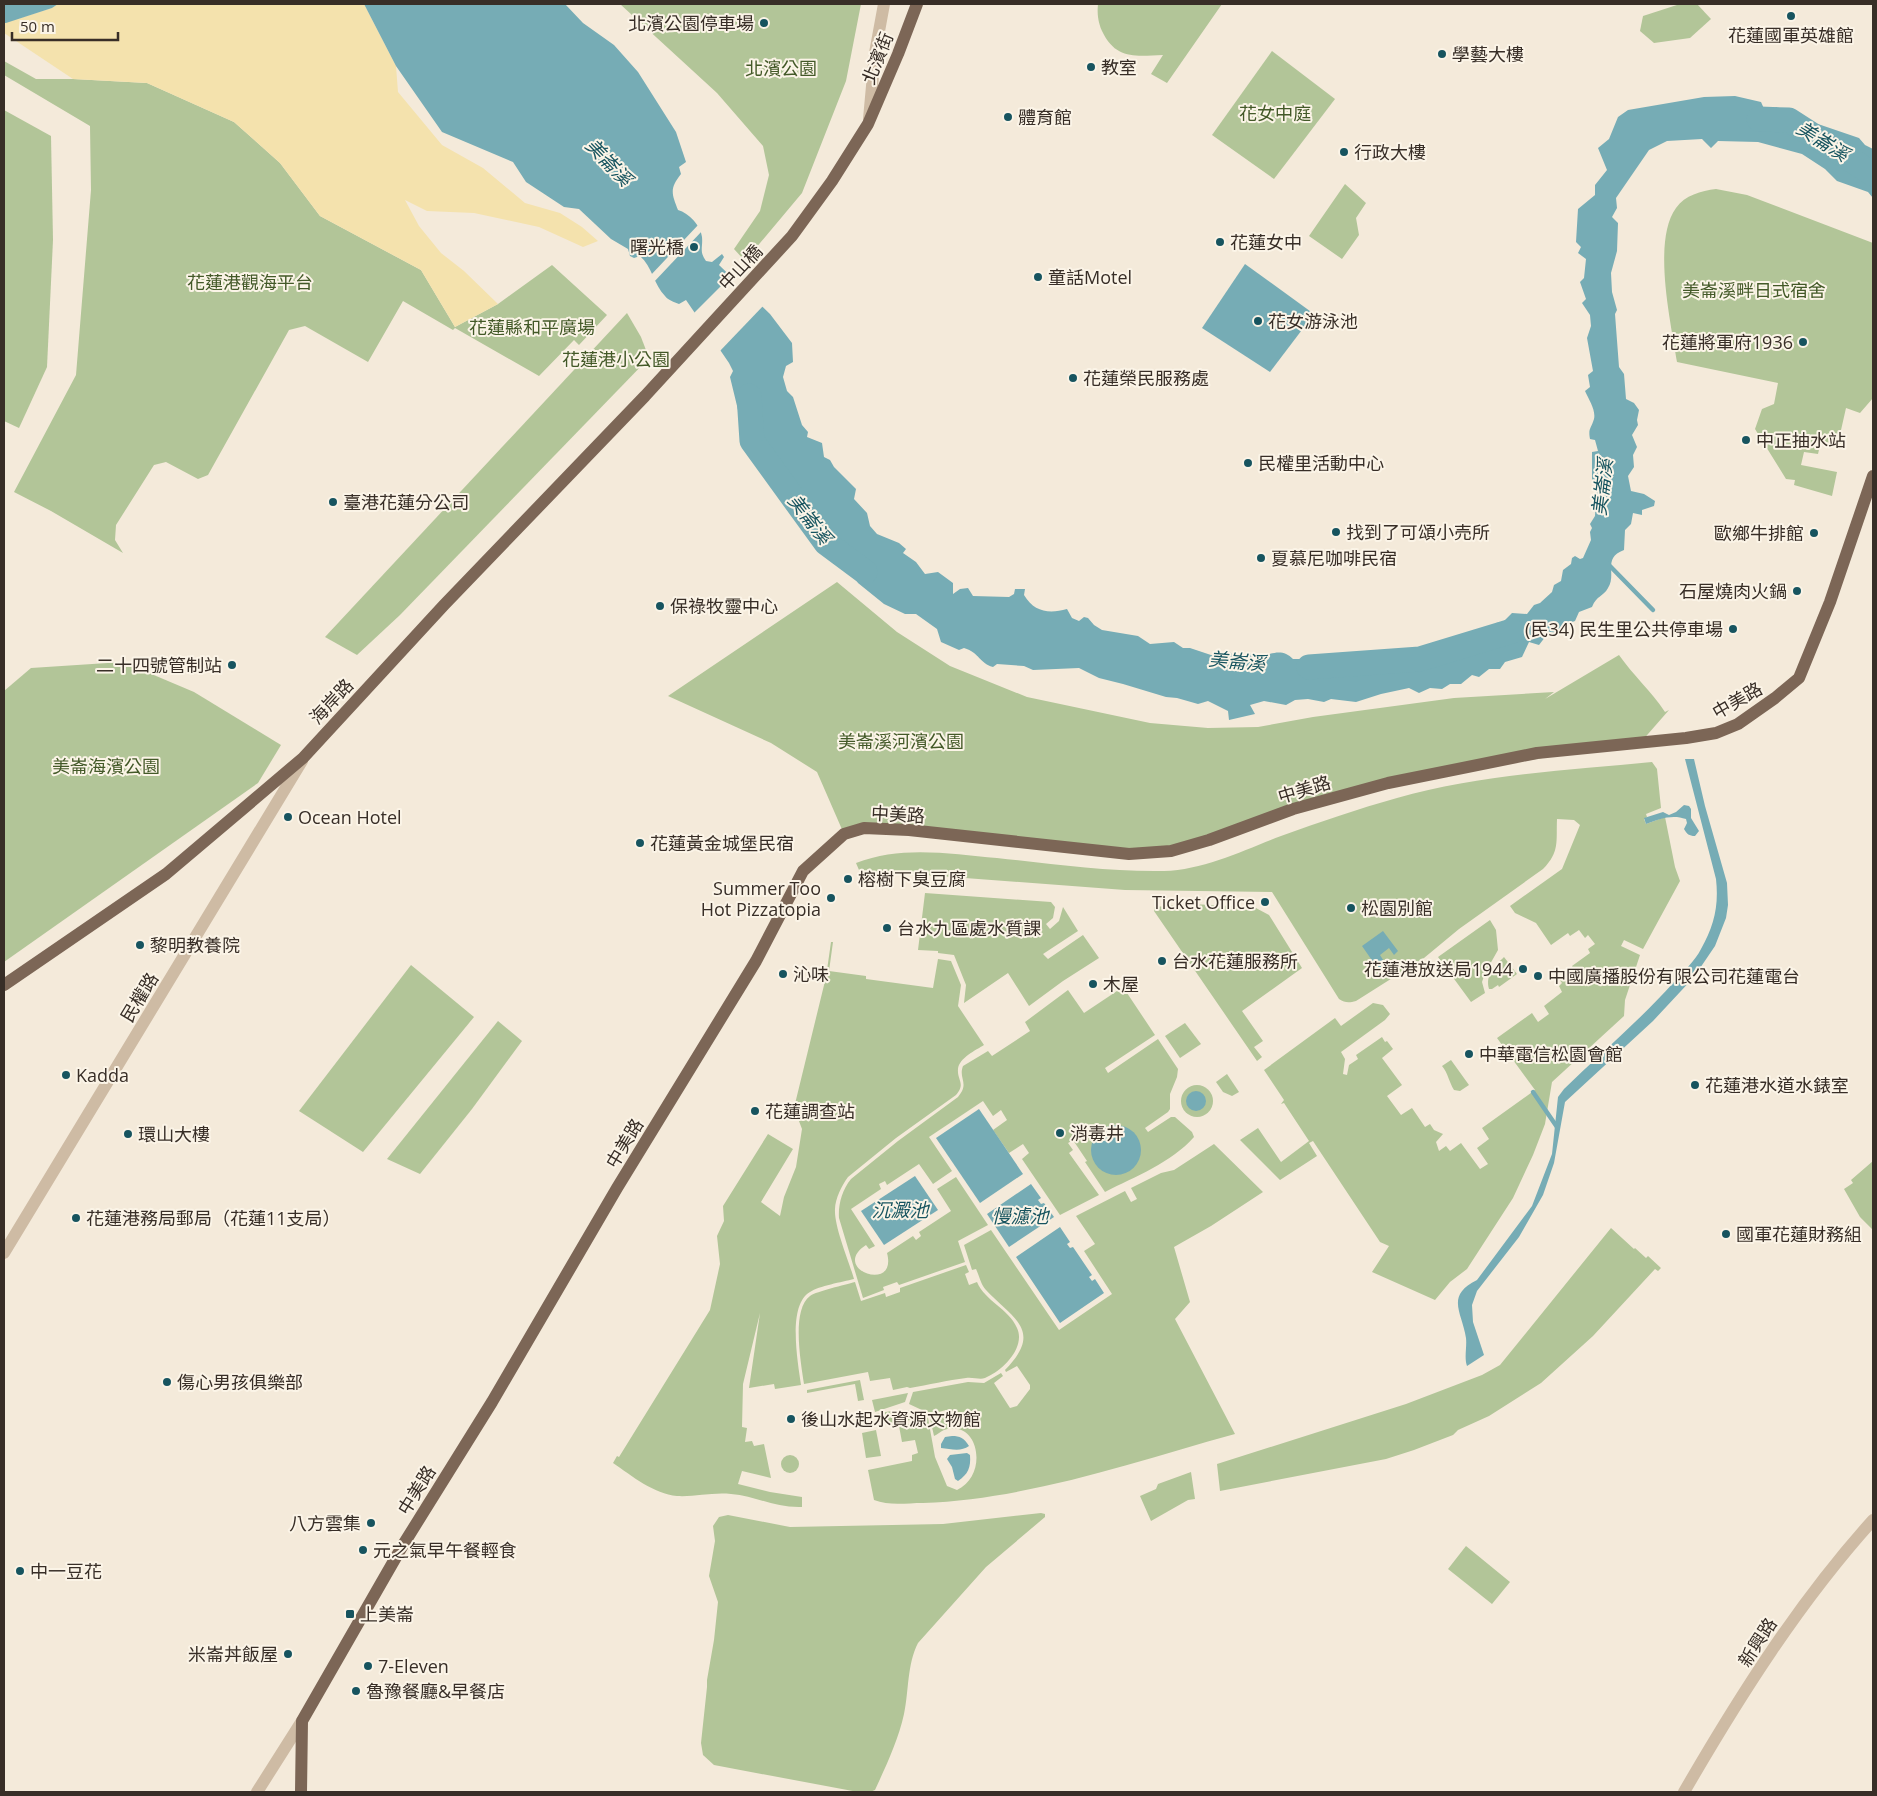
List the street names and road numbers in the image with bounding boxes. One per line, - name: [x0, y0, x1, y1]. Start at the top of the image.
- street label: 北濱街: [856, 28, 898, 88]
- street label: 中山橋: [713, 239, 767, 295]
- street label: 海岸路: [304, 673, 358, 729]
- street label: 中美路: [1708, 676, 1766, 724]
- street label: 中美路: [1275, 770, 1333, 808]
- street label: 中美路: [870, 801, 926, 827]
- street label: 民權路: [115, 968, 163, 1026]
- street label: 中美路: [600, 1114, 648, 1172]
- street label: 中美路: [392, 1461, 440, 1519]
- street label: 新興路: [1732, 1613, 1782, 1671]

